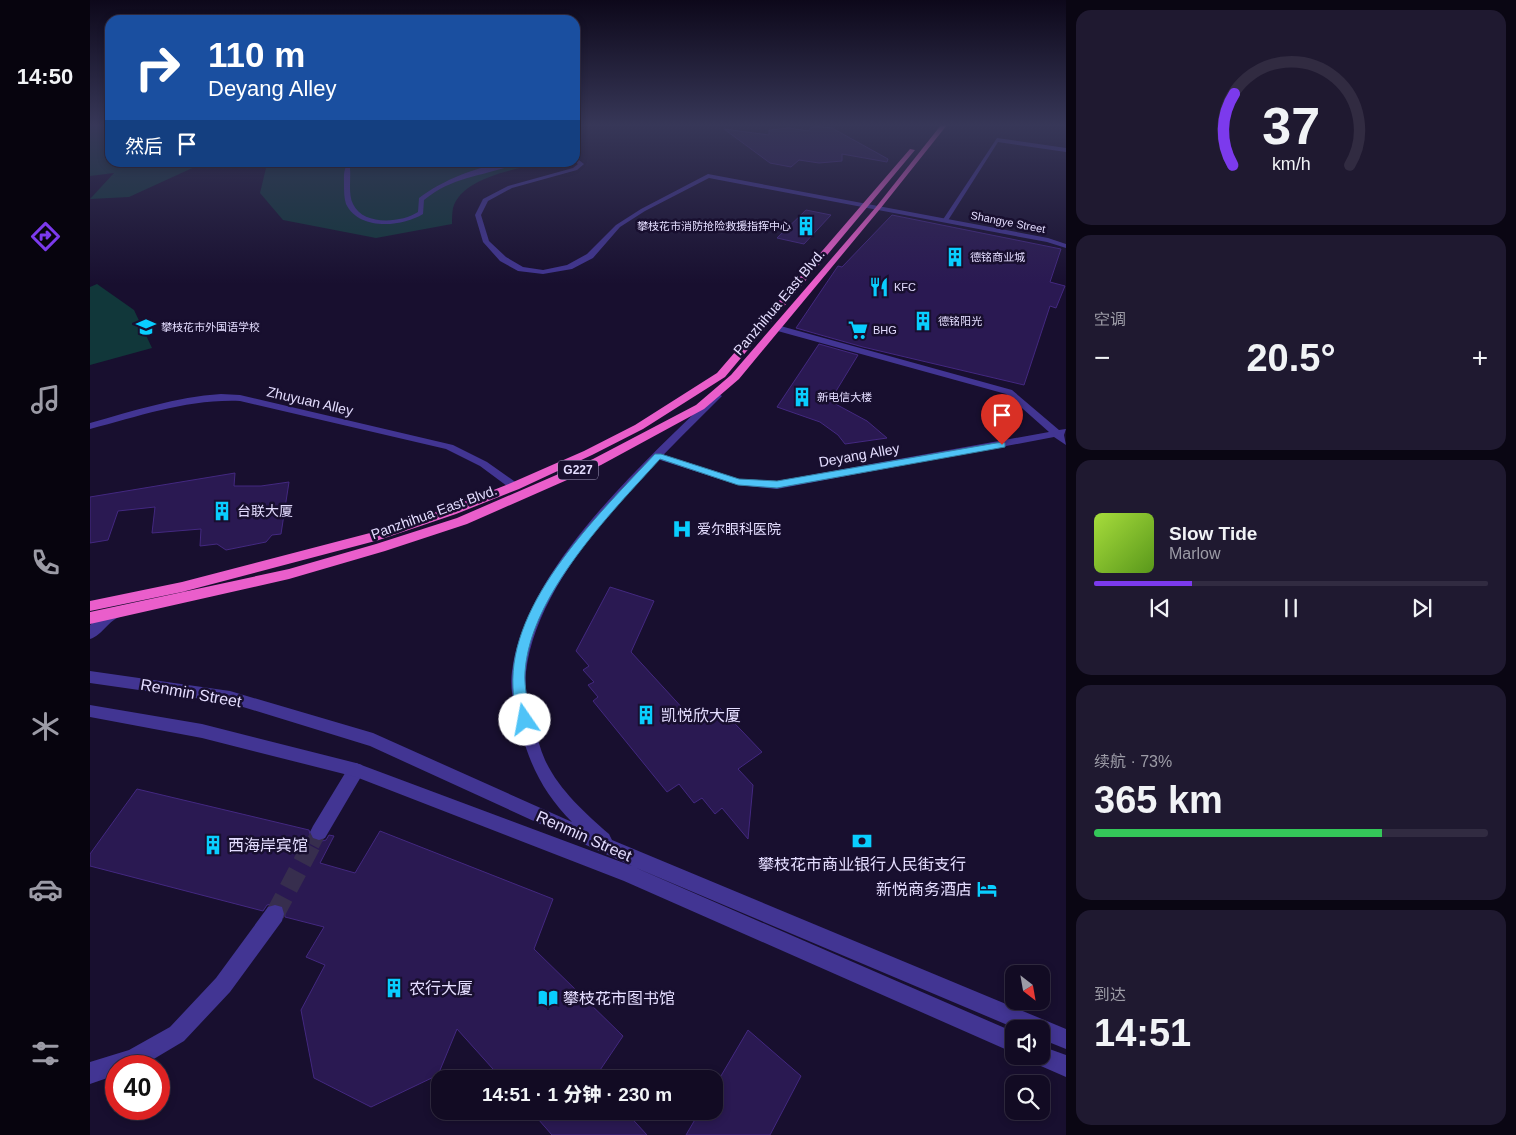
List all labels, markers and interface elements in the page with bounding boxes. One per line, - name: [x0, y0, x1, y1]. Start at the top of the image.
- icon: right: [125, 35, 190, 100]
- text: 110 m: [208, 35, 305, 74]
- text: 14:50: [17, 64, 73, 89]
- text: Deyang Alley: [208, 76, 336, 101]
- text: 37: [1262, 97, 1320, 155]
- icon: arrive: [173, 130, 201, 158]
- text: 然后: [125, 136, 163, 157]
- text: km/h: [1272, 154, 1310, 174]
- street label: Shangye Street: [970, 209, 1046, 235]
- building icon: 攀枝花市消防抢险救援指挥中心: [795, 215, 817, 237]
- icon: directions: [28, 219, 63, 254]
- place label: 攀枝花市消防抢险救援指挥中心: [637, 220, 791, 232]
- street label: Panzhihua East Blvd.: [730, 246, 828, 358]
- building icon: 德铭商业城: [944, 246, 966, 268]
- place label: 德铭商业城: [970, 251, 1025, 263]
- restaurant icon: KFC: [868, 276, 890, 298]
- place label: KFC: [894, 281, 916, 293]
- building icon: 德铭阳光: [912, 310, 934, 332]
- text: 空调: [1094, 311, 1126, 328]
- place label: 德铭阳光: [938, 315, 982, 327]
- school or university icon: 攀枝花市外国语学校: [135, 316, 157, 338]
- supermarket icon: BHG: [847, 319, 869, 341]
- place label: 攀枝花市外国语学校: [161, 321, 260, 333]
- place label: BHG: [873, 324, 897, 336]
- text: 20.5°: [1246, 337, 1336, 379]
- text: −: [1094, 342, 1110, 373]
- text: +: [1472, 342, 1488, 373]
- icon: music: [28, 382, 63, 417]
- street label: Zhuyuan Alley: [265, 383, 355, 419]
- building icon: 新电信大楼: [791, 386, 813, 408]
- place label: 新电信大楼: [817, 391, 872, 403]
- pin: [981, 394, 1023, 445]
- icon: arrive: [988, 401, 1016, 429]
- street label: Deyang Alley: [817, 440, 901, 470]
- road number: G227: [558, 460, 598, 480]
- street label: Panzhihua East Blvd.: [369, 482, 499, 542]
- building icon: 台联大厦: [211, 500, 233, 522]
- place label: 台联大厦: [237, 503, 293, 519]
- hospital icon: 爱尔眼科医院: [671, 518, 693, 540]
- place label: 爱尔眼科医院: [697, 521, 781, 537]
- text: Slow Tide: [1169, 523, 1257, 544]
- icon: phone: [28, 545, 63, 580]
- text: Marlow: [1169, 545, 1221, 562]
- icon: previous: [1146, 594, 1174, 622]
- icon: pause: [1277, 594, 1305, 622]
- icon: next: [1408, 594, 1436, 622]
- street label: Renmin Street: [139, 676, 243, 710]
- position arrow: [498, 693, 550, 745]
- building icon: 凯悦欣大厦: [635, 704, 657, 726]
- place label: 凯悦欣大厦: [661, 707, 741, 724]
- icon: climate: [28, 709, 63, 744]
- text: 续航 · 73%: [1094, 753, 1172, 770]
- text: 365 km: [1094, 779, 1223, 821]
- street label: Renmin Street: [534, 807, 635, 865]
- bank icon: 攀枝花市商业银行人民街支行: [851, 830, 873, 852]
- building icon: 西海岸宾馆: [202, 834, 224, 856]
- place label: 西海岸宾馆: [228, 837, 308, 854]
- place label: 攀枝花市商业银行人民街支行: [758, 856, 966, 873]
- icon: car: [28, 872, 63, 907]
- hotel icon: 新悦商务酒店: [976, 878, 998, 900]
- place label: 新悦商务酒店: [876, 881, 972, 898]
- north arrow: [1005, 965, 1050, 1010]
- map controls: [1005, 965, 1050, 1120]
- building icon: 农行大厦: [383, 977, 405, 999]
- place label: 农行大厦: [409, 980, 473, 997]
- text: 到达: [1094, 986, 1126, 1003]
- library icon: 攀枝花市图书馆: [537, 987, 559, 1009]
- place label: 攀枝花市图书馆: [563, 990, 675, 1007]
- text: 14:51: [1094, 1012, 1191, 1054]
- button: sound: [1005, 1020, 1050, 1065]
- icon: filters: [28, 1036, 63, 1071]
- speed limit sign: 40: [105, 1055, 170, 1120]
- button: search: [1005, 1075, 1050, 1120]
- text: 14:51 · 1 分钟 · 230 m: [482, 1084, 672, 1105]

